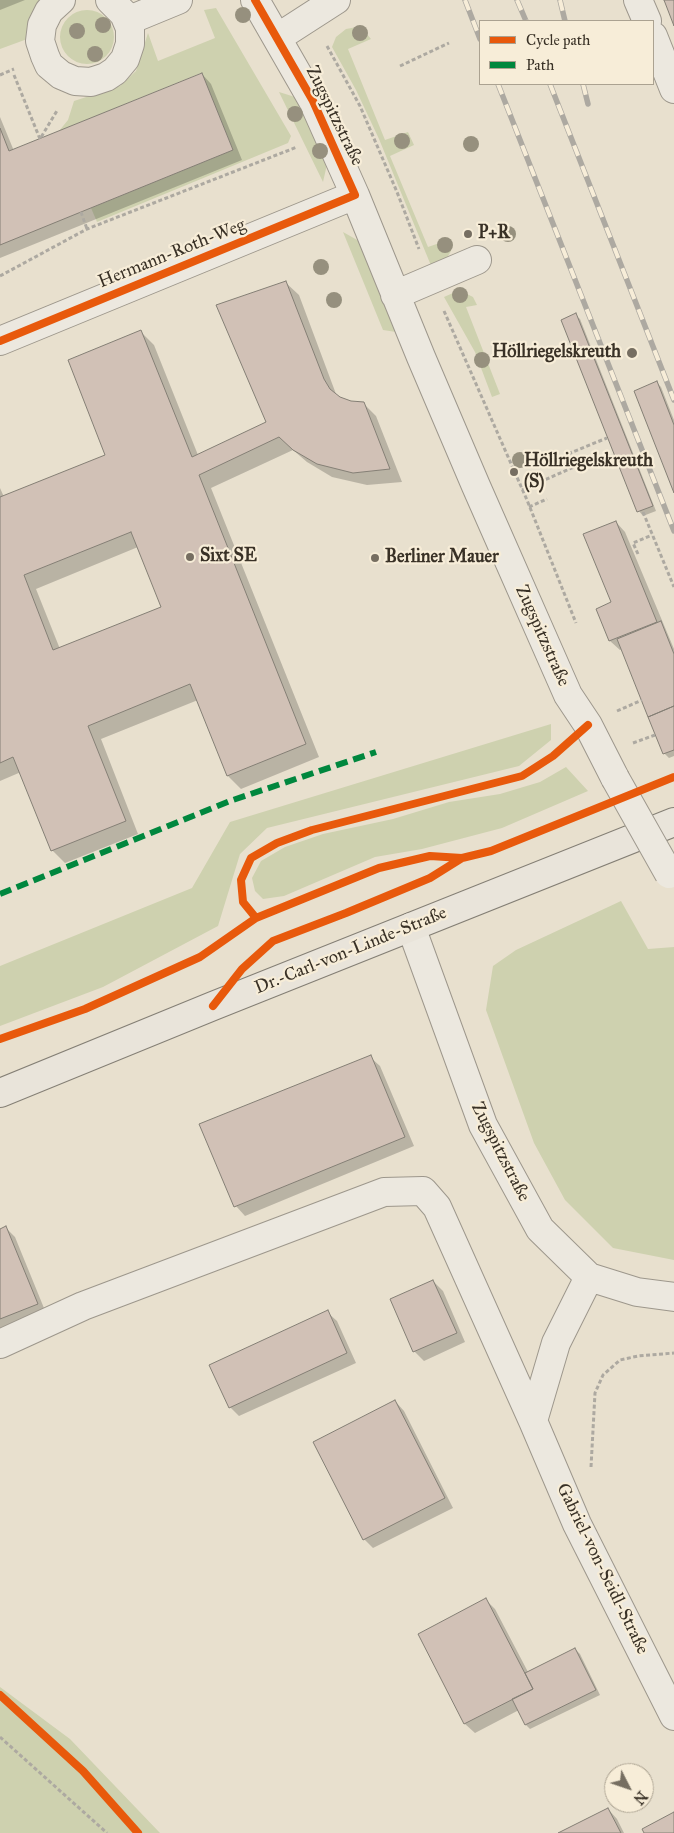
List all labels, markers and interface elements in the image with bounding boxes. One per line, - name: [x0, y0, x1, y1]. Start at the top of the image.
- legend: [479, 20, 654, 85]
- text: Cycle path: [526, 31, 590, 49]
- text: Path: [526, 56, 554, 74]
- street label: Zugspitzstraße: [301, 63, 367, 169]
- street label: Hermann-Roth-Weg: [95, 215, 249, 293]
- place label: P+R: [478, 223, 510, 245]
- marker: P+R: [462, 228, 474, 240]
- place label: Höllriegelskreuth: [492, 342, 621, 364]
- marker: Höllriegelskreuth: [625, 346, 639, 360]
- place label: Höllriegelskreuth (S): [524, 451, 653, 494]
- marker: Höllriegelskreuth (S): [508, 466, 520, 478]
- place label: Sixt SE: [200, 546, 257, 568]
- place label: Berliner Mauer: [385, 547, 499, 569]
- marker: Sixt SE: [184, 551, 196, 563]
- marker: Berliner Mauer: [369, 552, 381, 564]
- street label: Zugspitzstraße: [510, 582, 574, 690]
- street label: Dr.-Carl-von-Linde-Straße: [252, 903, 450, 999]
- street label: Zugspitzstraße: [466, 1099, 534, 1205]
- street label: Gabriel-von-Seidl-Straße: [551, 1480, 653, 1658]
- north arrow: [604, 1763, 654, 1813]
- text: N: [630, 1787, 650, 1808]

